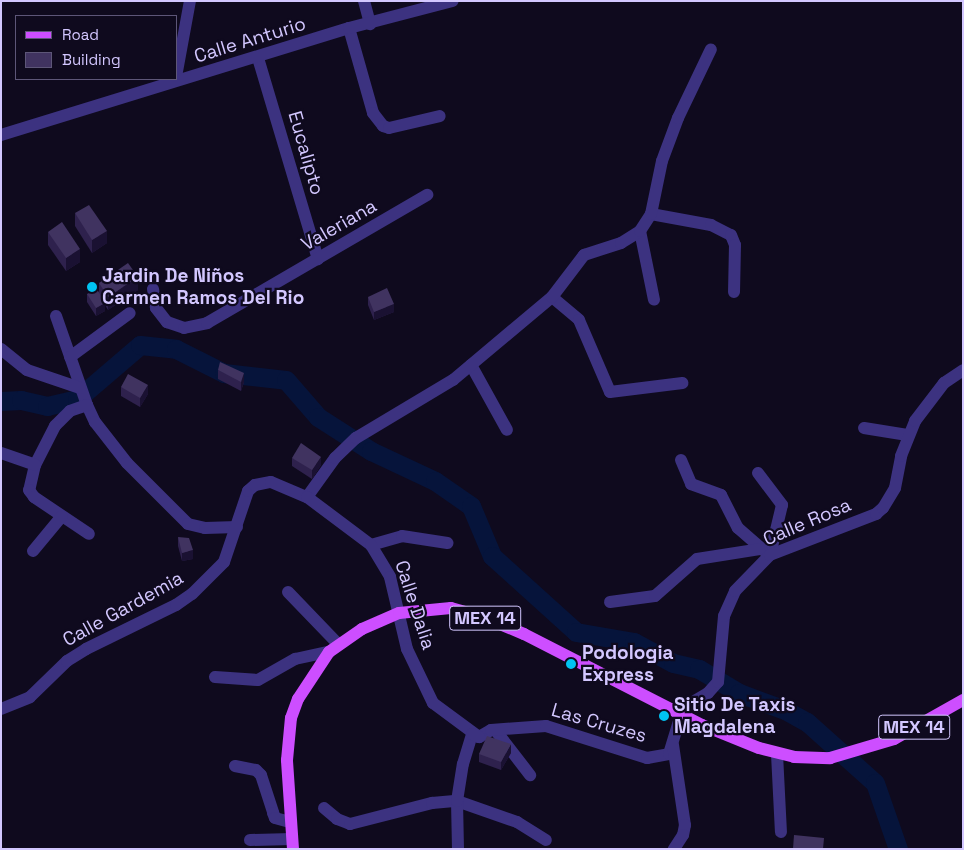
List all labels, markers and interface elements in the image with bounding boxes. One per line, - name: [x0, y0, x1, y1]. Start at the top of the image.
- street label: Calle Anturio: [191, 12, 309, 68]
- legend: [15, 15, 178, 80]
- text: Road: [62, 25, 99, 44]
- text: Building: [62, 50, 121, 69]
- street label: Eucalipto: [283, 109, 329, 197]
- street label: Valeriana: [297, 194, 381, 256]
- place label: Jardin De Niños Carmen Ramos Del Rio: [102, 265, 304, 309]
- marker: Jardin De Niños Carmen Ramos Del Rio: [86, 281, 98, 293]
- street label: Calle Rosa: [760, 493, 854, 551]
- street label: Calle Dalia: [390, 558, 440, 652]
- street label: Calle Gardemia: [59, 566, 187, 652]
- road number: MEX 14: [449, 602, 521, 634]
- place label: Podologia Express: [582, 642, 673, 686]
- marker: Podologia Express: [564, 657, 578, 671]
- place label: Sitio De Taxis Magdalena: [674, 694, 796, 738]
- street label: Las Cruzes: [549, 699, 649, 747]
- marker: Sitio De Taxis Magdalena: [658, 710, 670, 722]
- road number: MEX 14: [878, 712, 950, 742]

